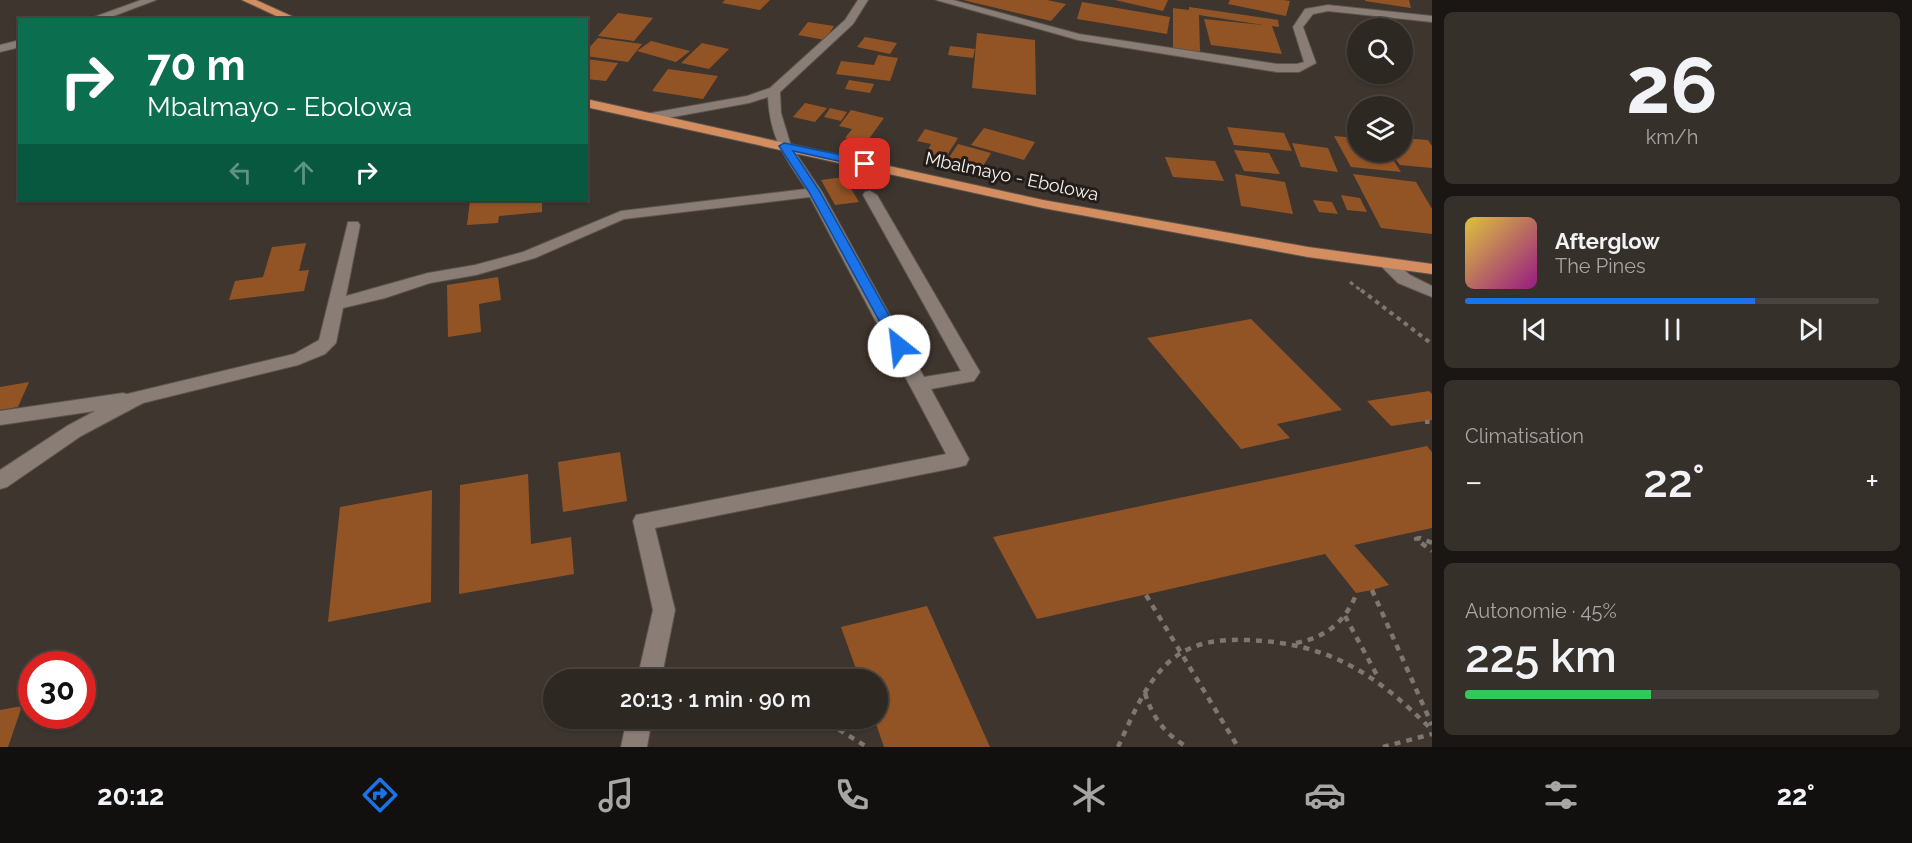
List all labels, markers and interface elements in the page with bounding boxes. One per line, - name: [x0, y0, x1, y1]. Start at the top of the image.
- map controls: [1347, 18, 1413, 162]
- button: search: [1347, 18, 1413, 84]
- text: 26: [1626, 40, 1718, 131]
- text: 70 m: [147, 41, 246, 90]
- icon: right: [48, 42, 126, 120]
- text: Mbalmayo - Ebolowa: [147, 91, 412, 122]
- button: layers: [1347, 96, 1413, 162]
- text: km/h: [1646, 125, 1698, 149]
- pin: [839, 138, 890, 189]
- icon: arrive: [848, 147, 881, 180]
- street label: Mbalmayo - Ebolowa: [923, 147, 1101, 205]
- icon: left: [224, 156, 257, 189]
- icon: ahead: [287, 156, 320, 189]
- icon: right: [350, 156, 383, 189]
- text: Afterglow: [1555, 228, 1660, 254]
- text: The Pines: [1555, 254, 1646, 278]
- icon: previous: [1518, 313, 1551, 346]
- icon: pause: [1656, 313, 1689, 346]
- icon: next: [1794, 313, 1827, 346]
- position arrow: [867, 314, 931, 378]
- text: Climatisation: [1465, 424, 1584, 448]
- text: 22°: [1643, 455, 1705, 508]
- text: −: [1465, 462, 1483, 501]
- text: +: [1865, 462, 1879, 501]
- text: Autonomie · 45%: [1465, 599, 1617, 623]
- text: 225 km: [1465, 630, 1617, 683]
- speed limit sign: 30: [18, 651, 96, 729]
- text: 20:13 · 1 min · 90 m: [620, 686, 811, 712]
- icon: directions: [359, 774, 401, 816]
- icon: music: [595, 774, 637, 816]
- icon: phone: [831, 774, 873, 816]
- icon: climate: [1068, 774, 1110, 816]
- icon: car: [1304, 774, 1346, 816]
- icon: filters: [1540, 774, 1582, 816]
- text: 20:12: [97, 780, 164, 811]
- text: 22°: [1777, 780, 1815, 811]

